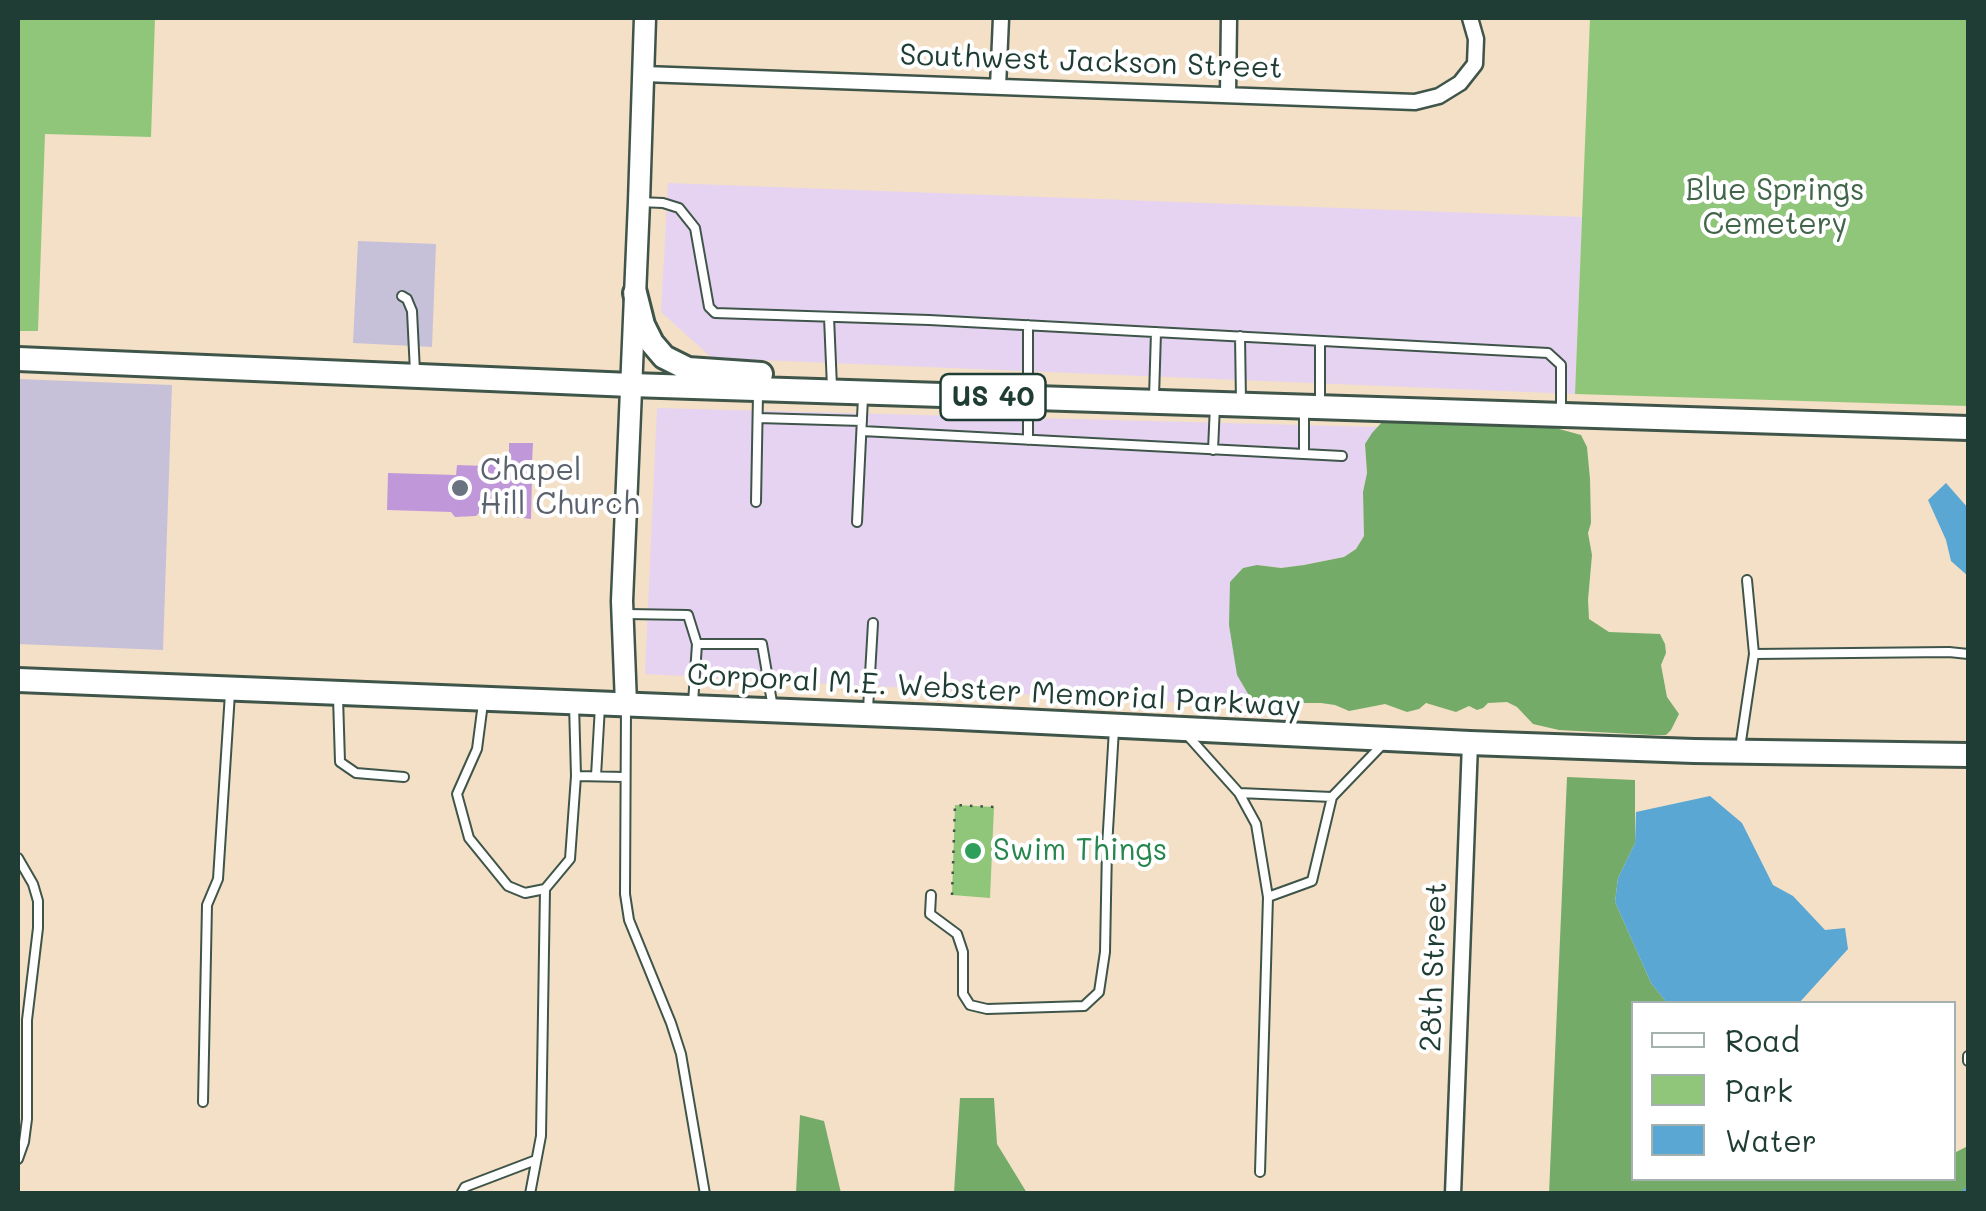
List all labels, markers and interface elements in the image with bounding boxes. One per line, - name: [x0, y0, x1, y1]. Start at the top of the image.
- street label: Southwest Jackson Street: [899, 37, 1283, 87]
- park label: Blue Springs Cemetery: [1686, 173, 1864, 244]
- road number: US 40: [940, 374, 1046, 420]
- place label: Chapel Hill Church: [480, 453, 640, 524]
- marker: Chapel Hill Church: [449, 477, 471, 499]
- street label: Corporal M.E. Webster Memorial Parkway: [686, 657, 1302, 725]
- place label: Swim Things: [993, 833, 1167, 869]
- marker: Swim Things: [962, 840, 984, 862]
- street label: 28th Street: [1413, 881, 1455, 1053]
- legend: [1631, 1001, 1956, 1181]
- text: Road: [1725, 1020, 1800, 1060]
- text: Park: [1725, 1070, 1793, 1110]
- text: Water: [1725, 1120, 1817, 1160]

